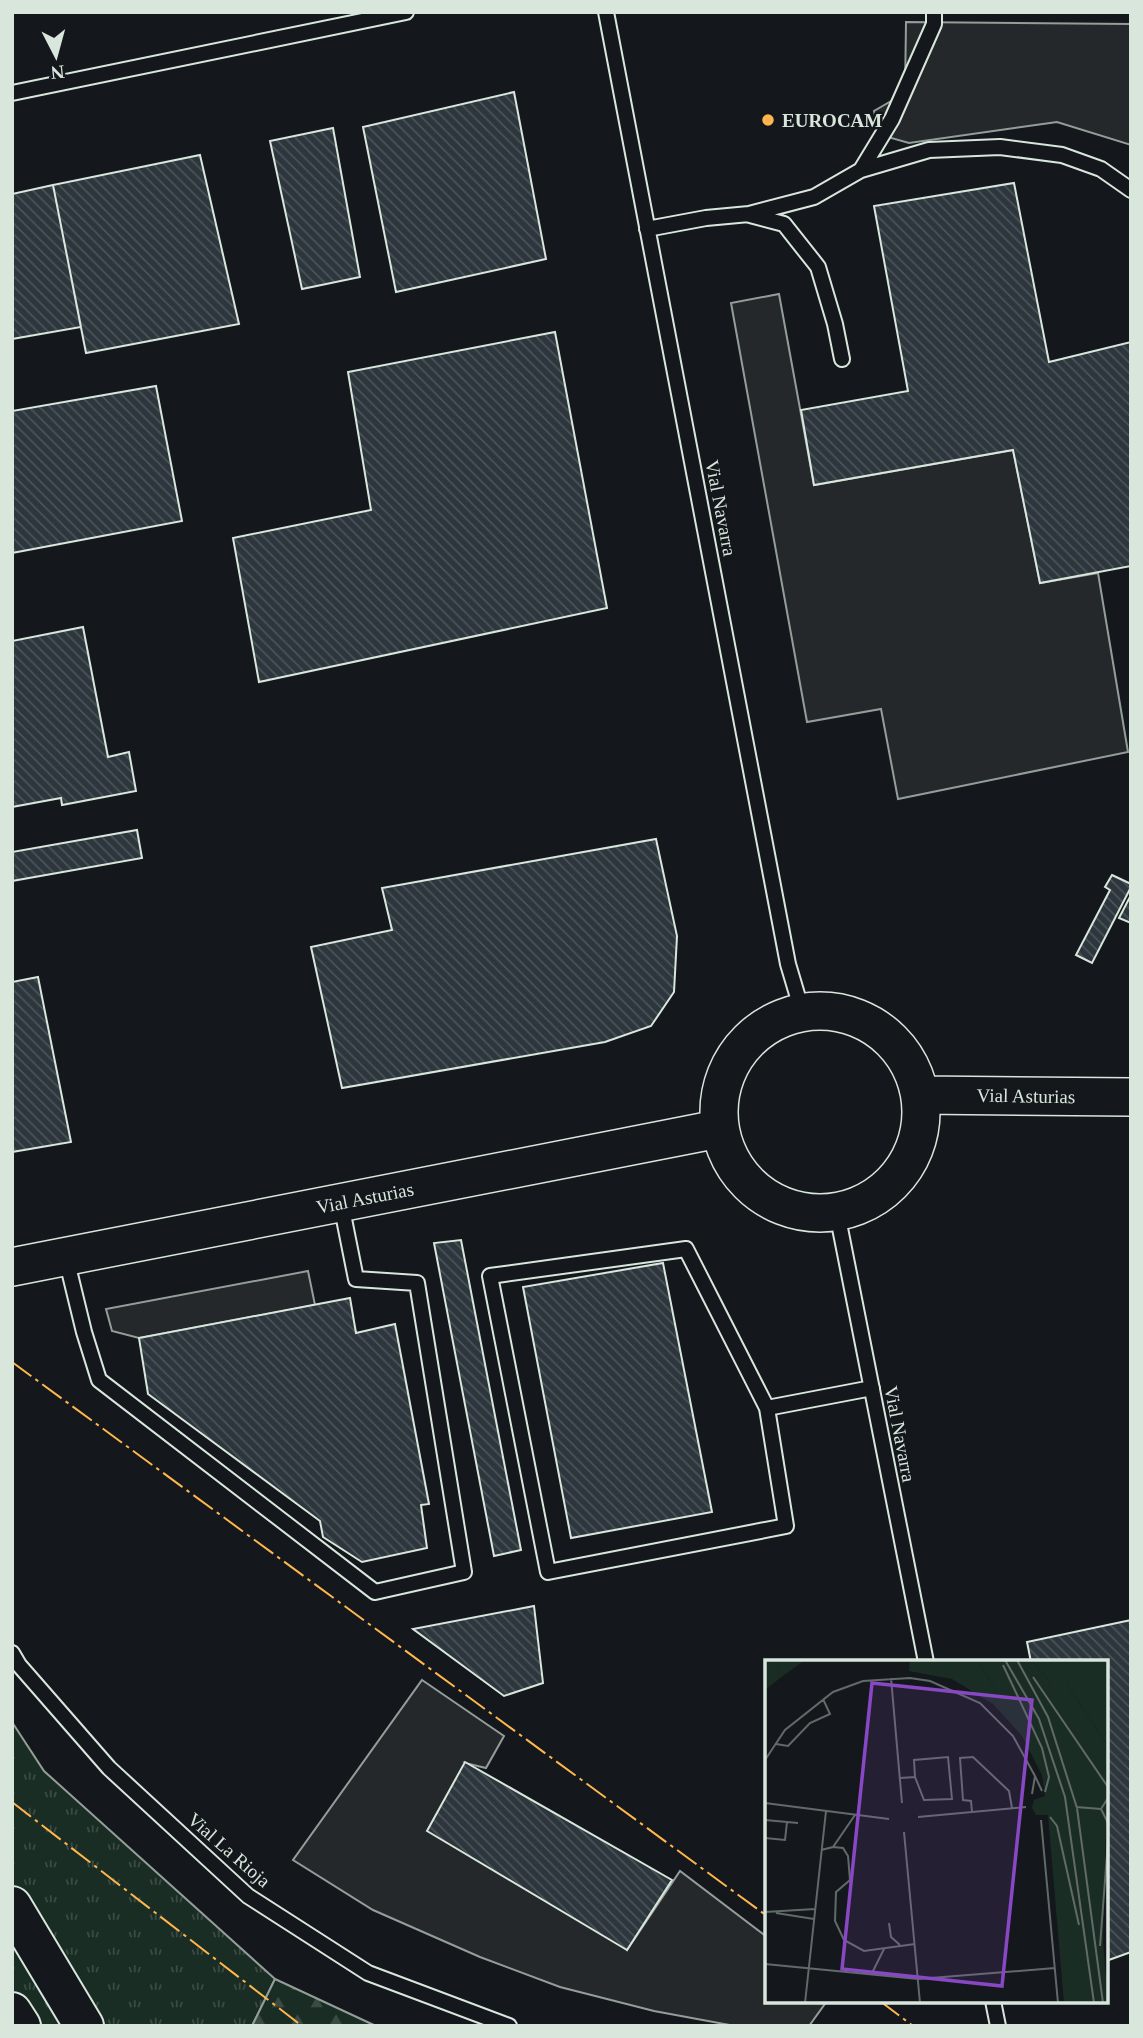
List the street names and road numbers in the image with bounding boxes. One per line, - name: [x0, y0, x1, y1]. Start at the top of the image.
- street label: Vial Navarra: [701, 458, 741, 558]
- street label: Vial Asturias: [977, 1085, 1075, 1107]
- street label: Vial Asturias: [315, 1178, 415, 1218]
- street label: Vial Navarra: [880, 1384, 920, 1484]
- street label: Vial La Rioja: [184, 1809, 275, 1892]

